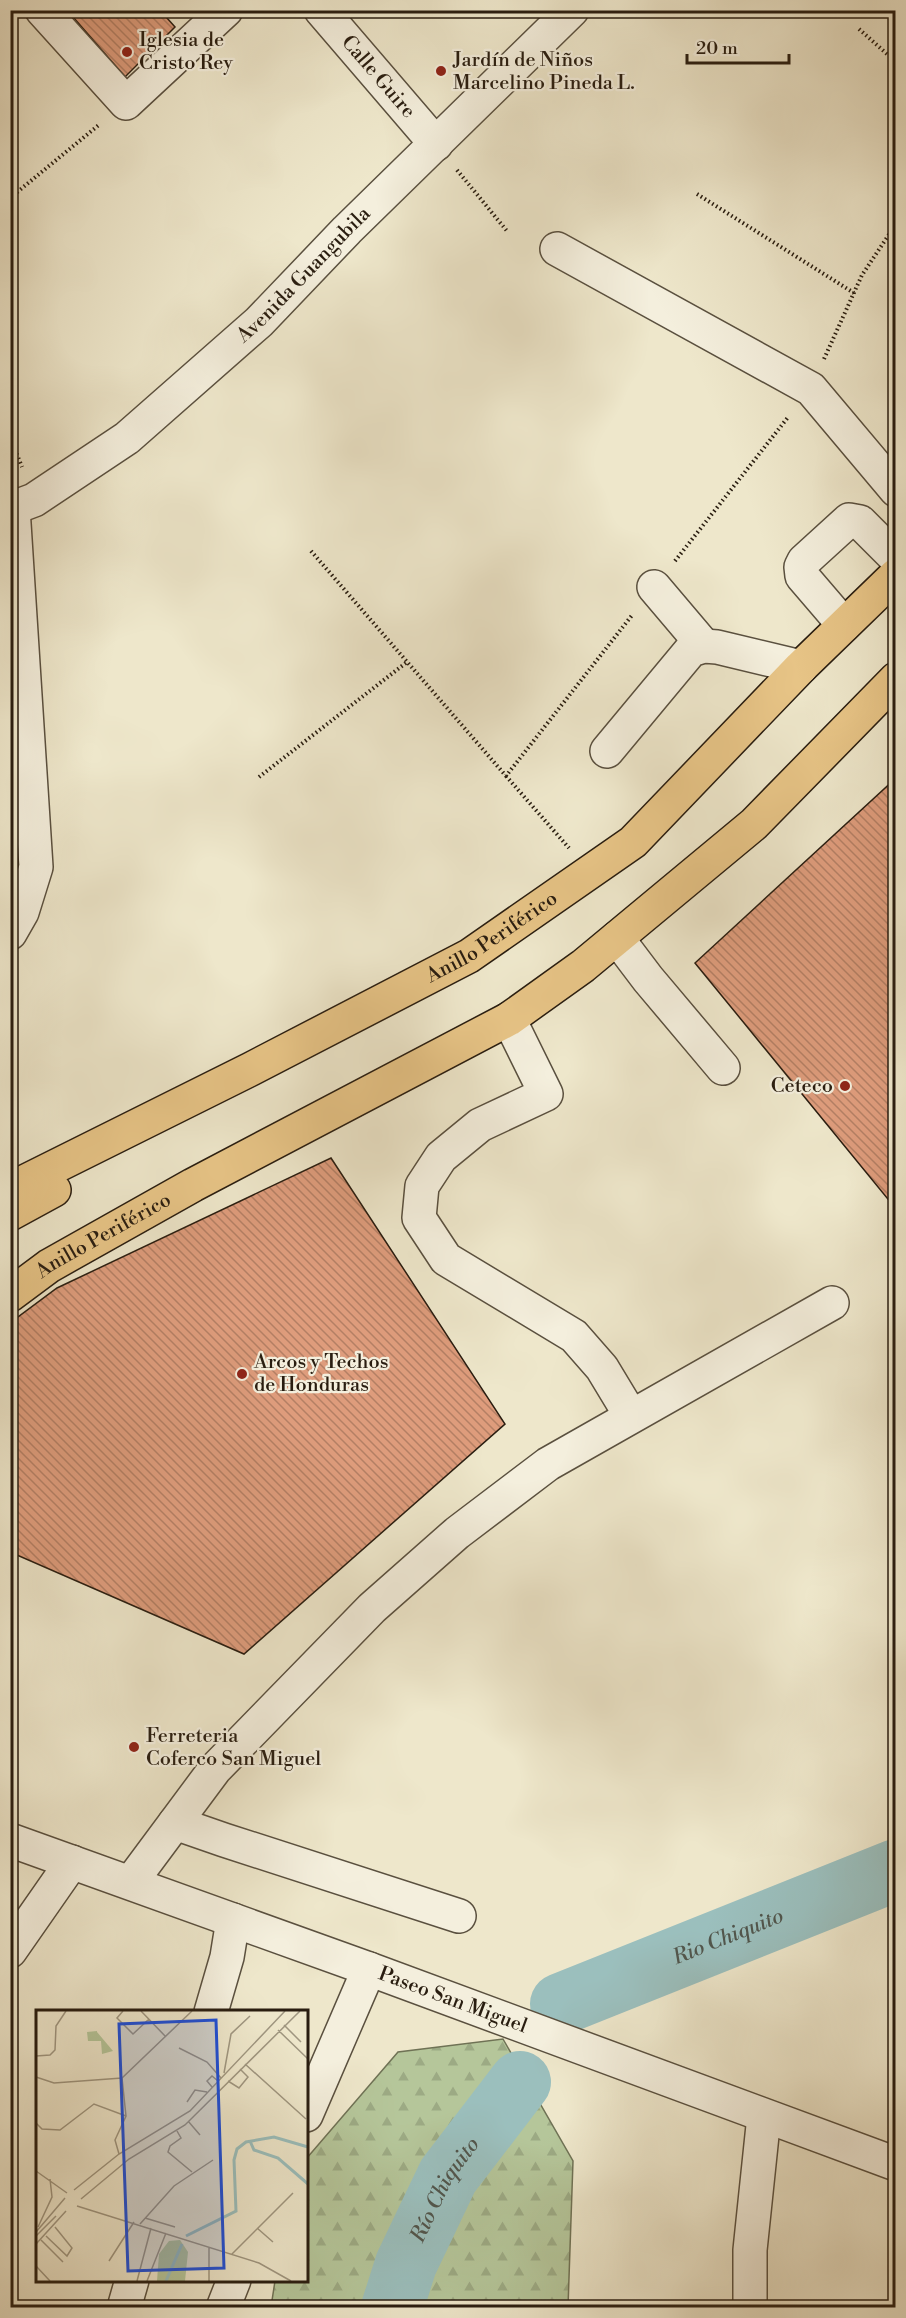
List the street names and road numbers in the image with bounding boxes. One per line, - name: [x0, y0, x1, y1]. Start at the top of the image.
- street label: Calle Guire: [336, 30, 421, 123]
- street label: Avenida Guangubila: [231, 201, 376, 349]
- street label: Anillo Periférico: [421, 886, 562, 989]
- street label: Anillo Periférico: [30, 1187, 176, 1285]
- street label: Paseo San Miguel: [375, 1961, 531, 2039]

